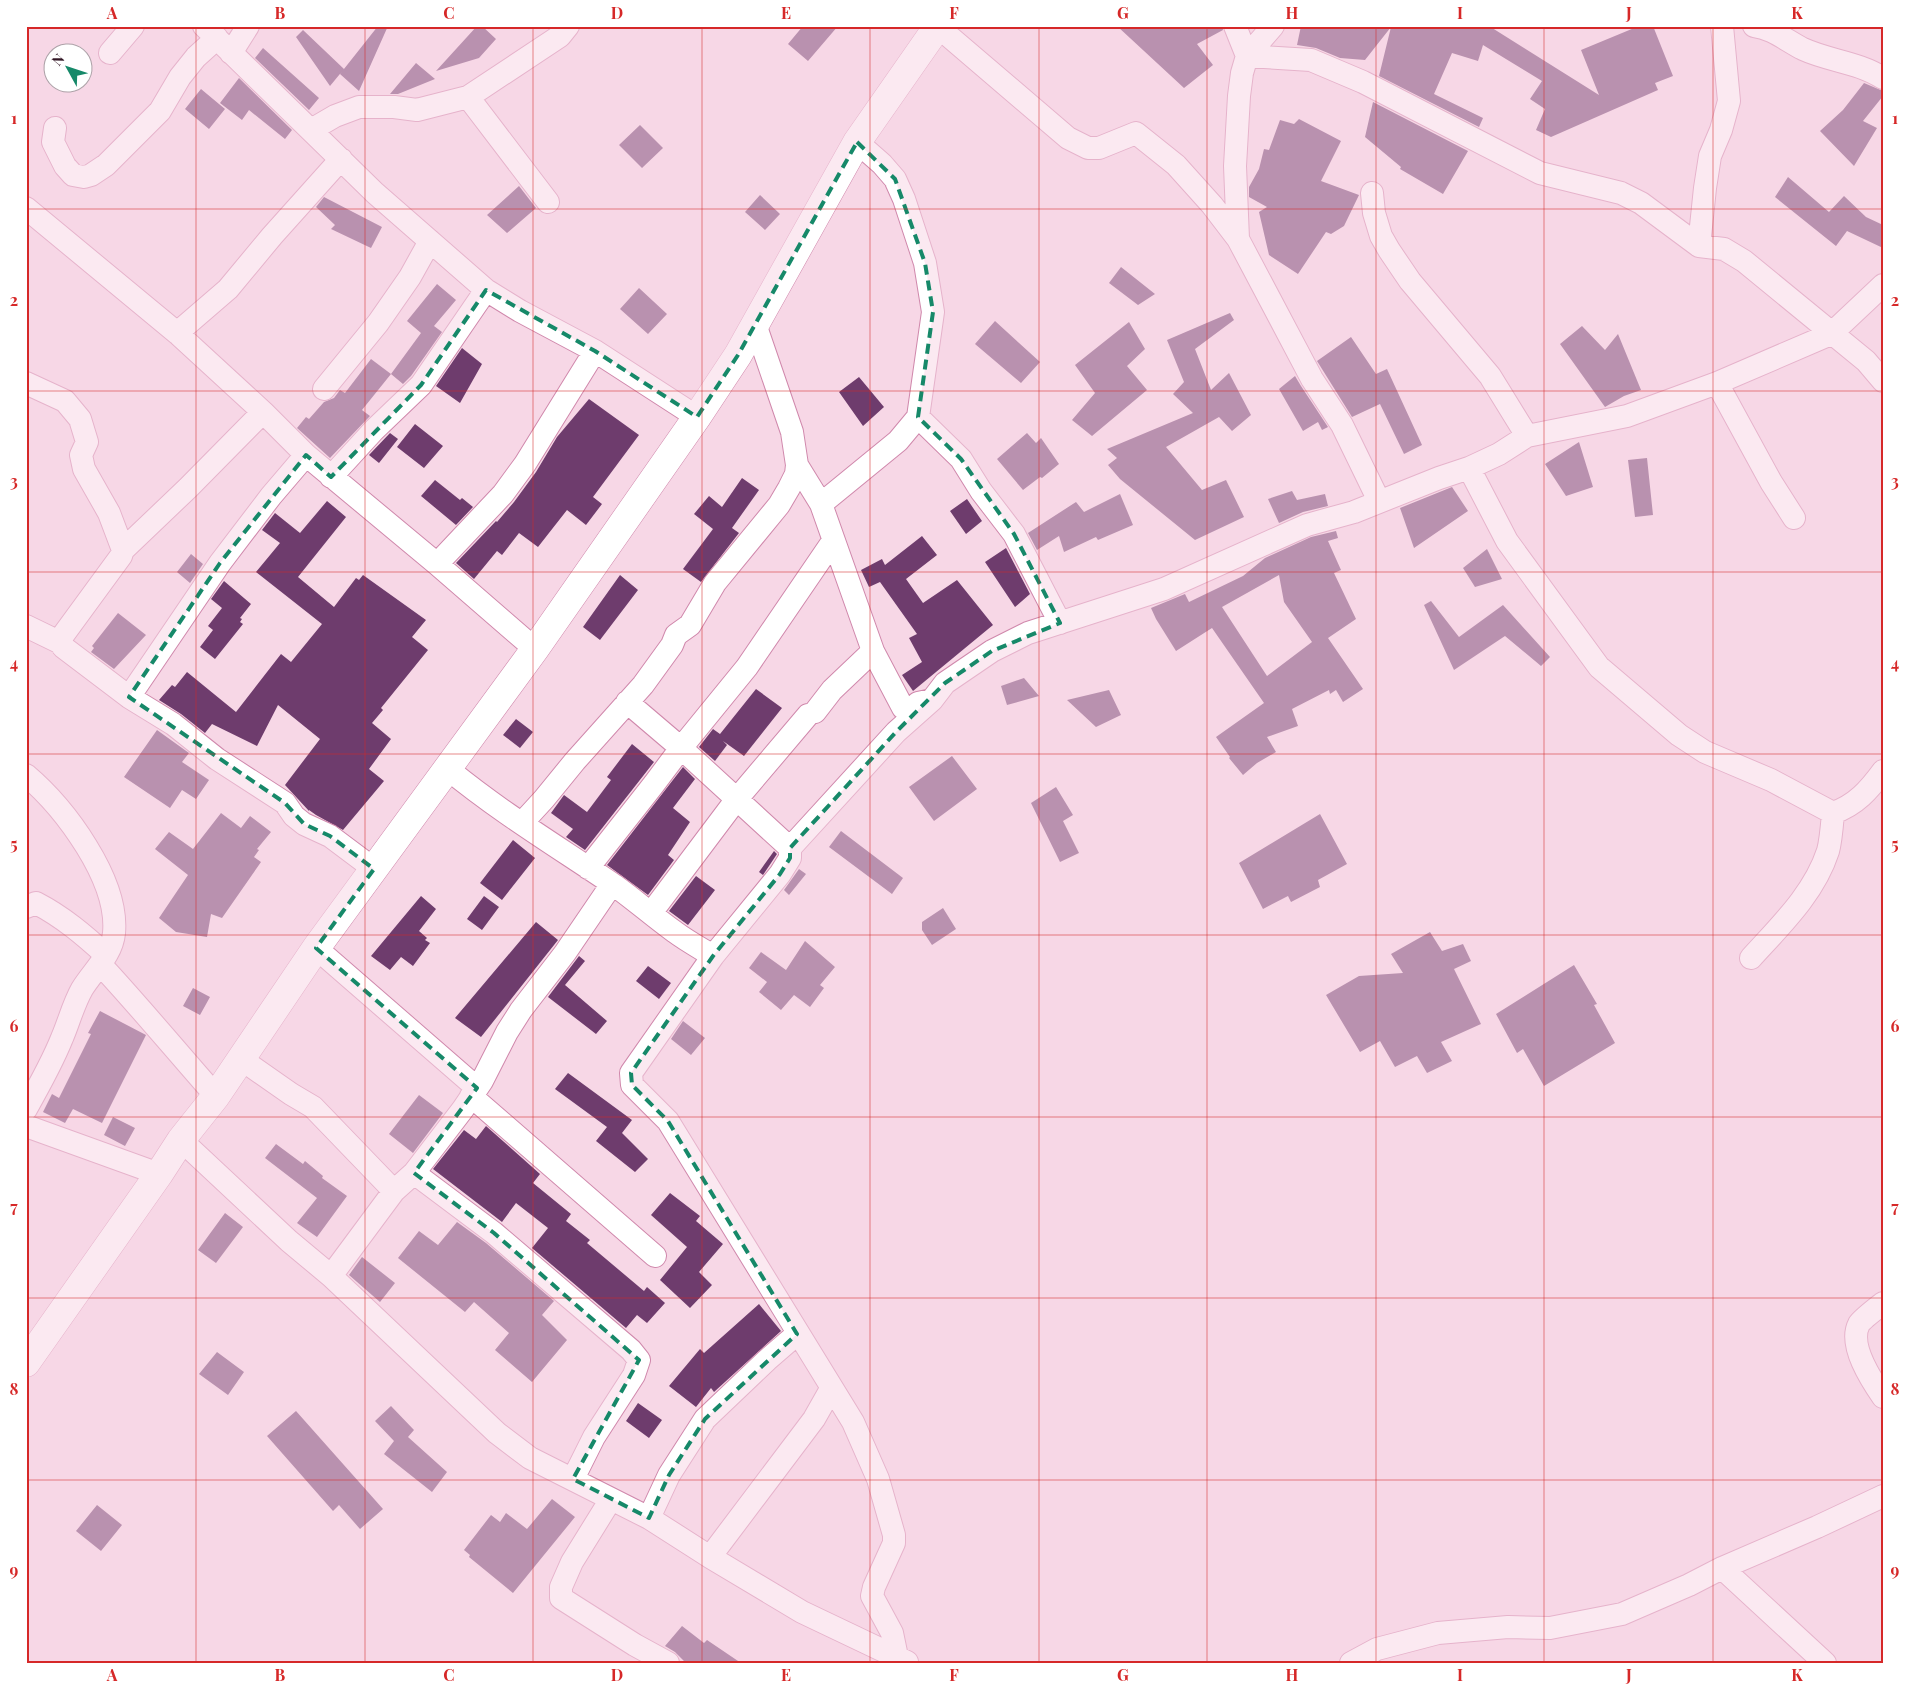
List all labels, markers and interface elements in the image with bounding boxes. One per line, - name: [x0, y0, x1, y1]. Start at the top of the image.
- text: A: [106, 2, 118, 23]
- text: B: [275, 2, 286, 23]
- text: C: [443, 2, 455, 23]
- text: D: [611, 2, 623, 23]
- text: E: [781, 2, 791, 23]
- text: F: [949, 2, 959, 23]
- text: G: [1117, 2, 1129, 23]
- text: H: [1286, 2, 1299, 23]
- text: I: [1457, 2, 1463, 23]
- text: J: [1625, 2, 1632, 23]
- text: K: [1791, 2, 1803, 23]
- north arrow: [42, 42, 92, 92]
- text: N: [47, 49, 68, 69]
- text: 1: [11, 107, 17, 128]
- text: 1: [1892, 107, 1898, 128]
- text: 2: [10, 289, 18, 310]
- text: 2: [1891, 289, 1899, 310]
- text: 3: [10, 470, 18, 491]
- text: 3: [1891, 470, 1899, 491]
- text: 4: [10, 652, 18, 673]
- text: 4: [1891, 652, 1899, 673]
- text: 5: [10, 833, 18, 854]
- text: 5: [1891, 833, 1899, 854]
- text: 6: [10, 1015, 19, 1036]
- text: 6: [1891, 1015, 1900, 1036]
- text: 7: [10, 1196, 18, 1217]
- text: 7: [1891, 1196, 1899, 1217]
- text: 8: [10, 1378, 19, 1399]
- text: 8: [1891, 1378, 1900, 1399]
- text: 9: [10, 1559, 19, 1580]
- text: 9: [1891, 1559, 1900, 1580]
- text: A: [106, 1664, 118, 1685]
- text: B: [275, 1664, 286, 1685]
- text: C: [443, 1664, 455, 1685]
- text: D: [611, 1664, 623, 1685]
- text: E: [781, 1664, 791, 1685]
- text: F: [949, 1664, 959, 1685]
- text: G: [1117, 1664, 1129, 1685]
- text: H: [1286, 1664, 1299, 1685]
- text: I: [1457, 1664, 1463, 1685]
- text: J: [1625, 1664, 1632, 1685]
- text: K: [1791, 1664, 1803, 1685]

